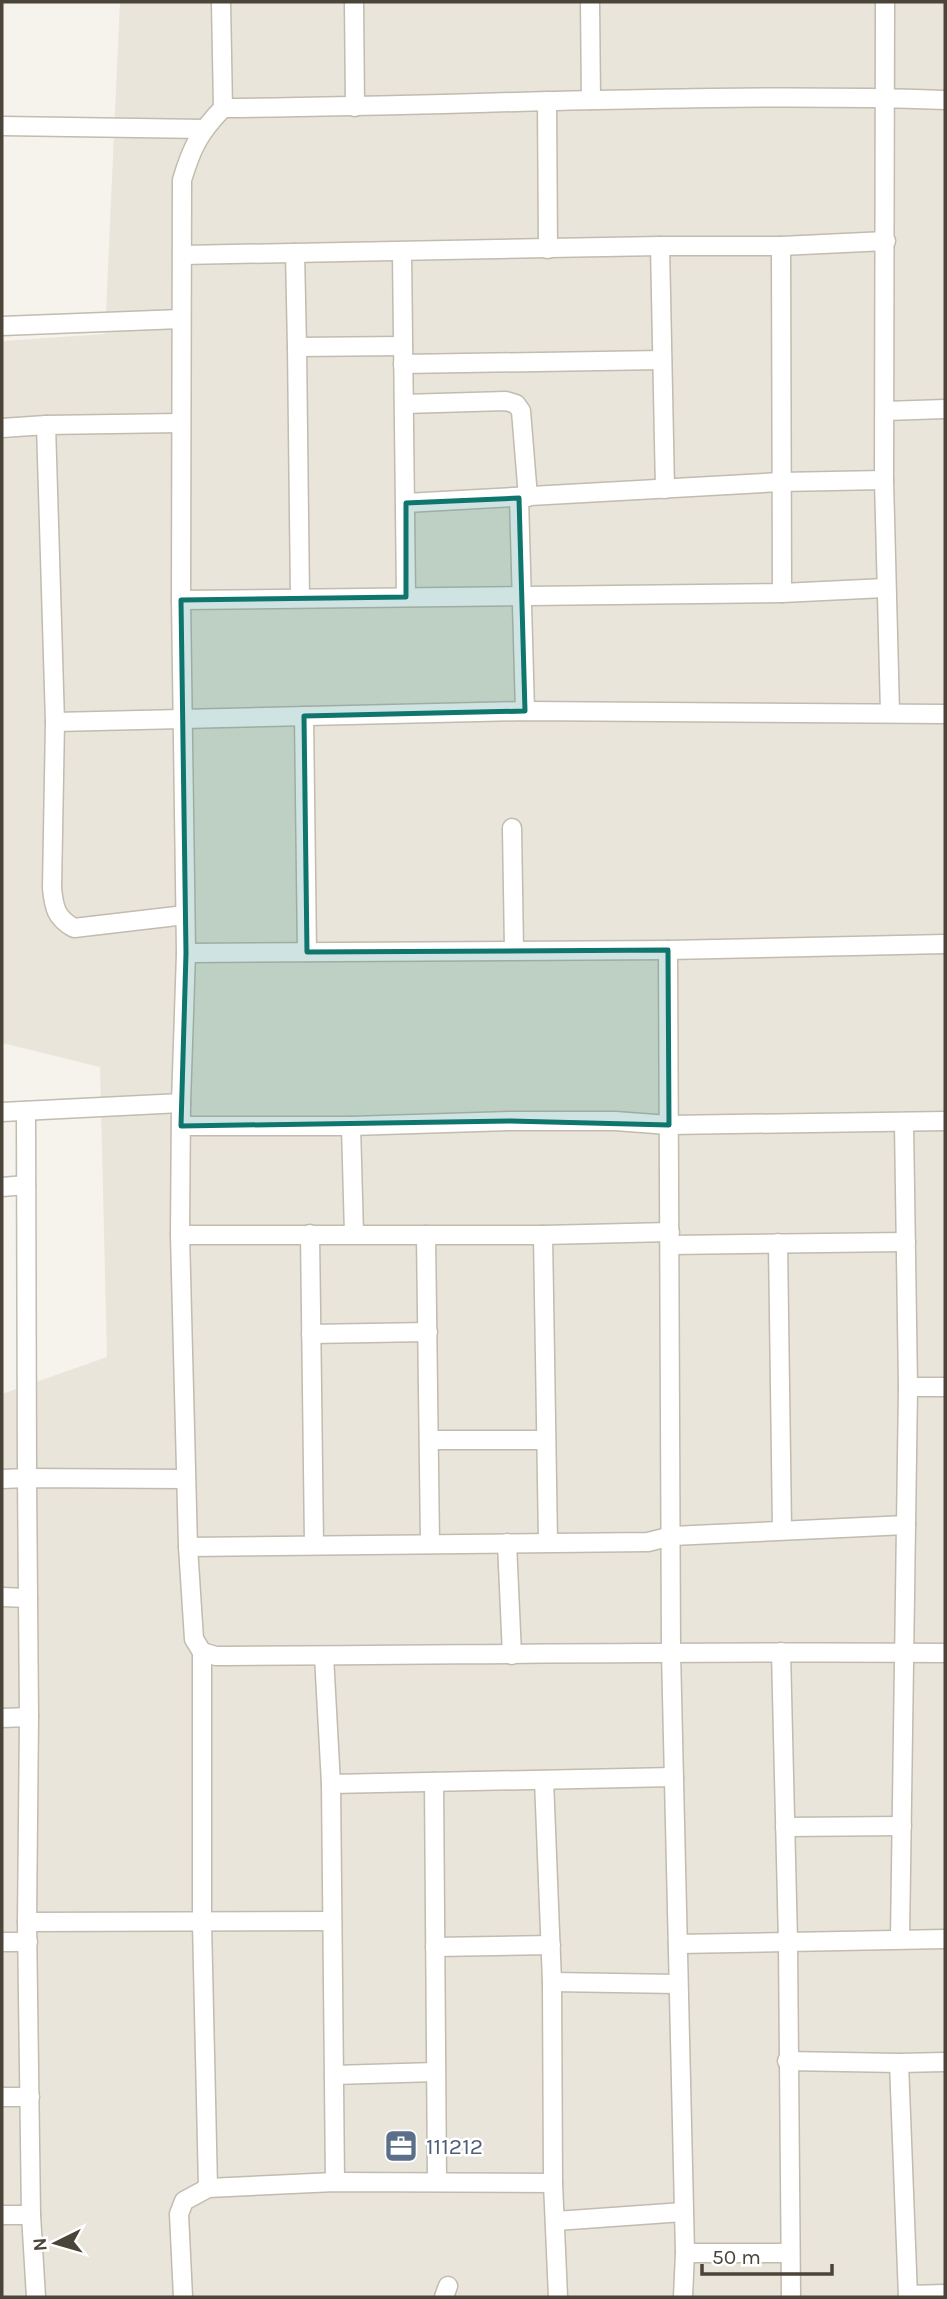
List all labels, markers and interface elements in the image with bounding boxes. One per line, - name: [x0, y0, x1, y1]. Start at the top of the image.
- office icon: 111212: [382, 2127, 420, 2165]
- place label: 111212: [426, 2133, 483, 2160]
- north arrow: [21, 2208, 91, 2278]
- scale bar: [702, 2232, 832, 2276]
- text: N: [29, 2237, 52, 2252]
- text: 50 m: [712, 2245, 761, 2269]

